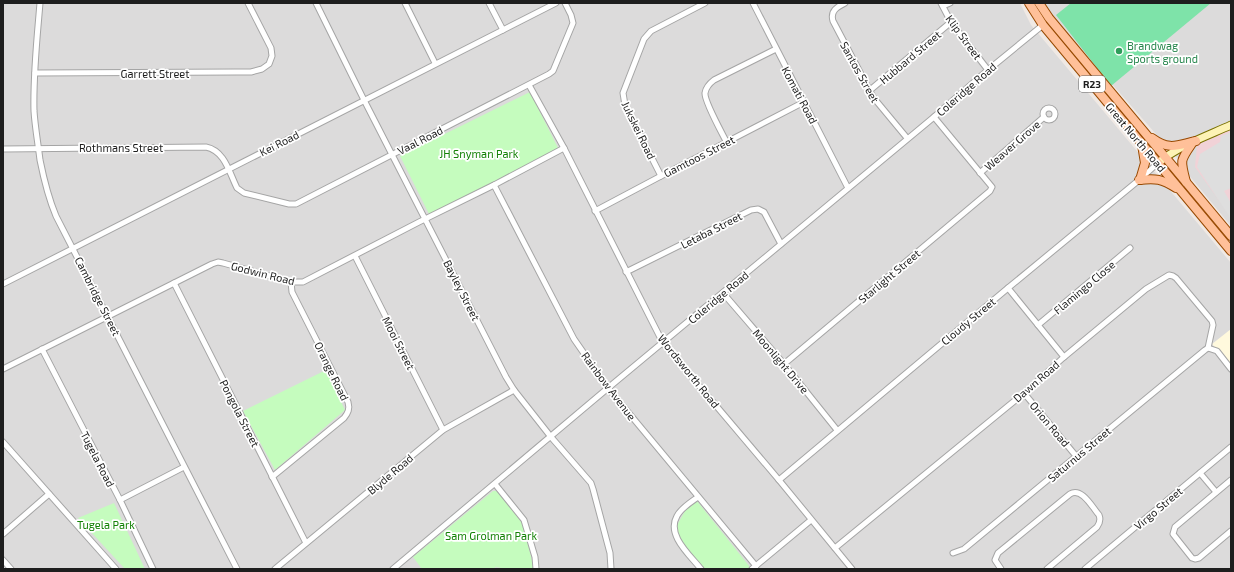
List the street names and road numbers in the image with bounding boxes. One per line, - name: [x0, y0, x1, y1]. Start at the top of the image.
- street label: Klip Street: [943, 12, 985, 62]
- street label: Hubbard Street: [877, 28, 943, 86]
- street label: Santos Street: [838, 39, 882, 105]
- street label: Coleridge Road: [933, 60, 999, 118]
- street label: Komati Road: [779, 64, 821, 126]
- street label: Garrett Street: [121, 67, 189, 80]
- road number: R23: [1079, 76, 1105, 92]
- street label: Jukskei Road: [619, 99, 659, 161]
- street label: Great North Road: [1103, 100, 1169, 174]
- street label: Weaver Grove: [982, 117, 1043, 173]
- street label: Vaal Road: [395, 123, 445, 157]
- street label: Kei Road: [257, 127, 301, 159]
- street label: Gamtoos Street: [661, 133, 737, 179]
- street label: Rothmans Street: [79, 141, 163, 154]
- street label: Letaba Street: [678, 209, 744, 251]
- street label: Starlight Street: [856, 246, 922, 306]
- street label: Cambridge Street: [73, 254, 123, 338]
- street label: Bayley Street: [441, 257, 483, 323]
- street label: Flamingo Close: [1051, 258, 1117, 316]
- street label: Godwin Road: [230, 259, 296, 287]
- street label: Coleridge Road: [685, 268, 751, 326]
- street label: Cloudy Street: [938, 294, 998, 348]
- street label: Mooi Street: [380, 314, 418, 372]
- street label: Moonlight Drive: [750, 326, 812, 396]
- street label: Wordsworth Road: [655, 332, 723, 410]
- street label: Orange Road: [312, 339, 352, 403]
- street label: Rainbow Avenue: [579, 349, 639, 423]
- street label: Dawn Road: [1010, 358, 1062, 404]
- street label: Pongola Street: [217, 377, 263, 449]
- street label: Orion Road: [1027, 399, 1073, 449]
- street label: Saturnus Street: [1045, 424, 1113, 484]
- street label: Tugela Road: [78, 429, 118, 489]
- street label: Blyde Road: [365, 451, 415, 497]
- street label: Virgo Street: [1131, 484, 1185, 532]

